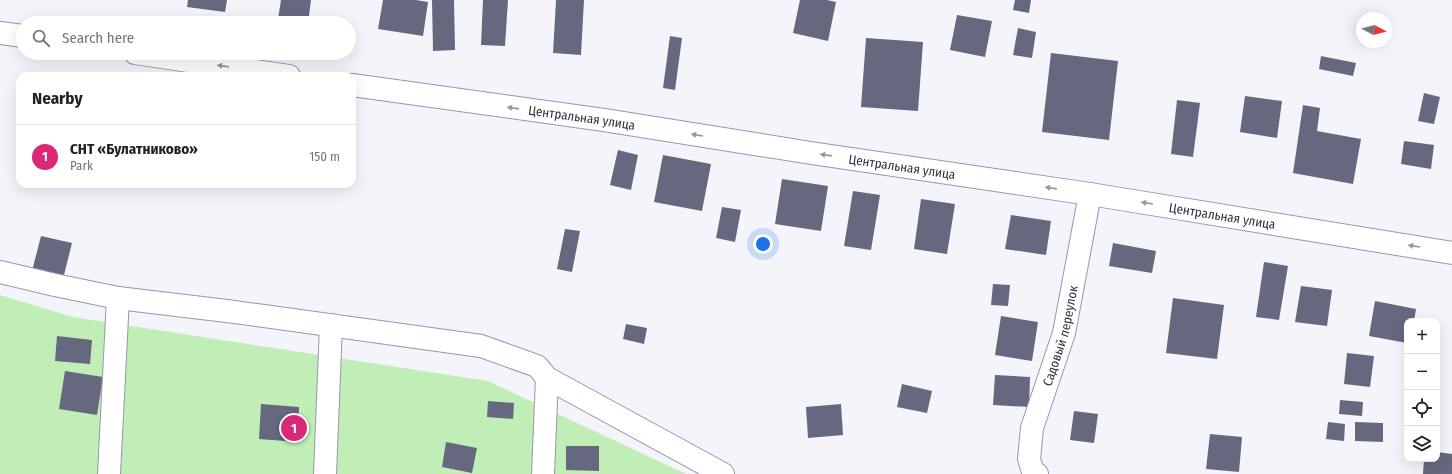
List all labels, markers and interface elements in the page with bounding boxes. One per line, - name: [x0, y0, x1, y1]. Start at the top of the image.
- north arrow: [1356, 12, 1392, 48]
- search box: [16, 16, 356, 60]
- icon: search: [30, 27, 52, 49]
- text: Search here: [62, 29, 134, 47]
- one-way arrow: [217, 63, 229, 69]
- text: Nearby: [32, 88, 83, 109]
- street label: Центральная улица: [527, 103, 636, 133]
- one-way arrow: [507, 105, 519, 111]
- one-way arrow: [691, 132, 704, 138]
- text: СНТ «Булатниково»: [70, 140, 198, 158]
- text: 1: [42, 149, 48, 164]
- text: 150 m: [309, 149, 340, 164]
- one-way arrow: [820, 152, 832, 158]
- street label: Центральная улица: [847, 152, 956, 182]
- text: Park: [70, 158, 93, 173]
- one-way arrow: [1045, 185, 1058, 191]
- one-way arrow: [1141, 200, 1153, 206]
- street label: Центральная улица: [1168, 200, 1277, 232]
- your location: [753, 234, 773, 254]
- one-way arrow: [1407, 243, 1420, 249]
- street label: Садовый переулок: [1040, 284, 1081, 388]
- map controls: [1404, 318, 1440, 462]
- button: +: [1404, 318, 1440, 354]
- button: −: [1404, 354, 1440, 390]
- button: locate: [1404, 390, 1440, 426]
- pin: 1: [281, 413, 307, 443]
- button: layers: [1404, 426, 1440, 462]

